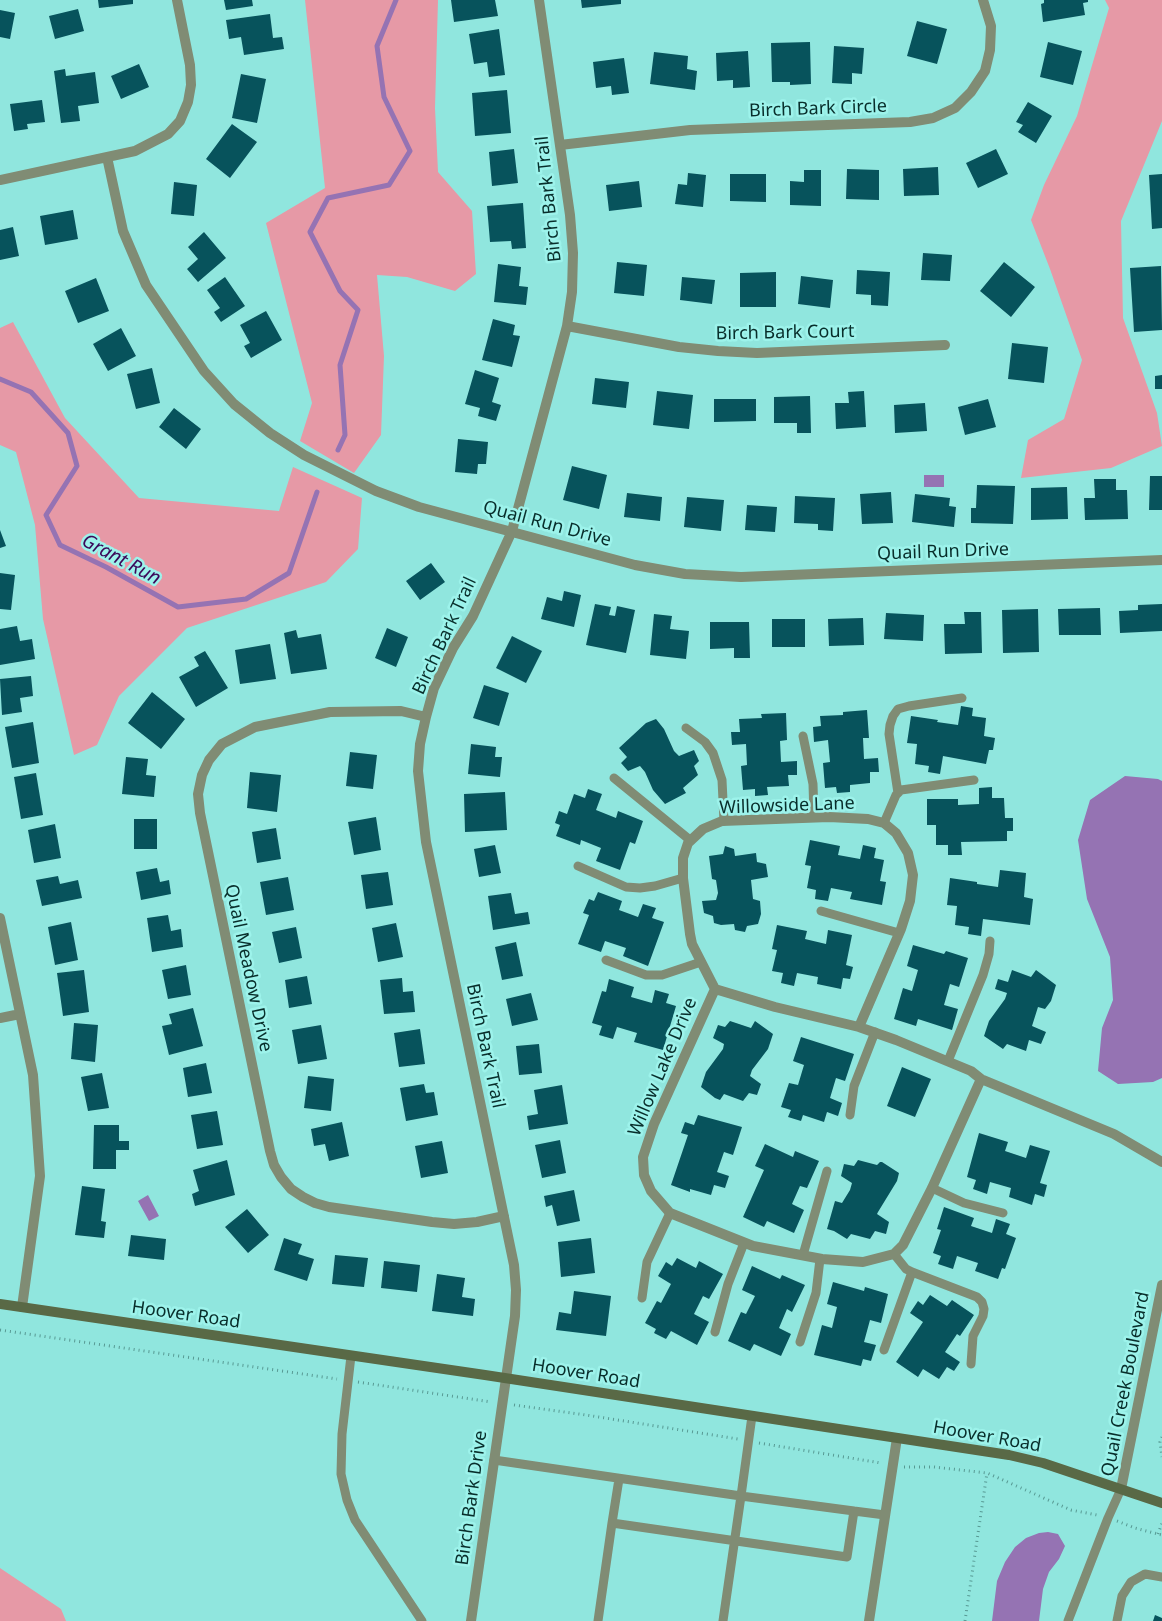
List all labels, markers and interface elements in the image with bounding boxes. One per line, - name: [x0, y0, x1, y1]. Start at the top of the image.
- street label: Birch Bark Circle: [749, 96, 887, 122]
- street label: Birch Bark Trail: [532, 135, 566, 263]
- street label: Birch Bark Court: [715, 321, 855, 345]
- street label: Quail Run Drive: [481, 497, 613, 551]
- water label: Grant Run: [78, 530, 164, 590]
- street label: Quail Run Drive: [877, 539, 1009, 565]
- street label: Birch Bark Trail: [408, 574, 482, 698]
- street label: Willowside Lane: [719, 793, 855, 819]
- street label: Quail Meadow Drive: [220, 882, 276, 1054]
- street label: Birch Bark Trail: [461, 982, 509, 1110]
- street label: Willow Lake Drive: [624, 994, 702, 1140]
- street label: Quail Creek Boulevard: [1097, 1290, 1155, 1478]
- street label: Hoover Road: [130, 1297, 242, 1333]
- street label: Hoover Road: [530, 1355, 642, 1393]
- street label: Hoover Road: [931, 1417, 1043, 1457]
- street label: Birch Bark Drive: [452, 1429, 492, 1567]

